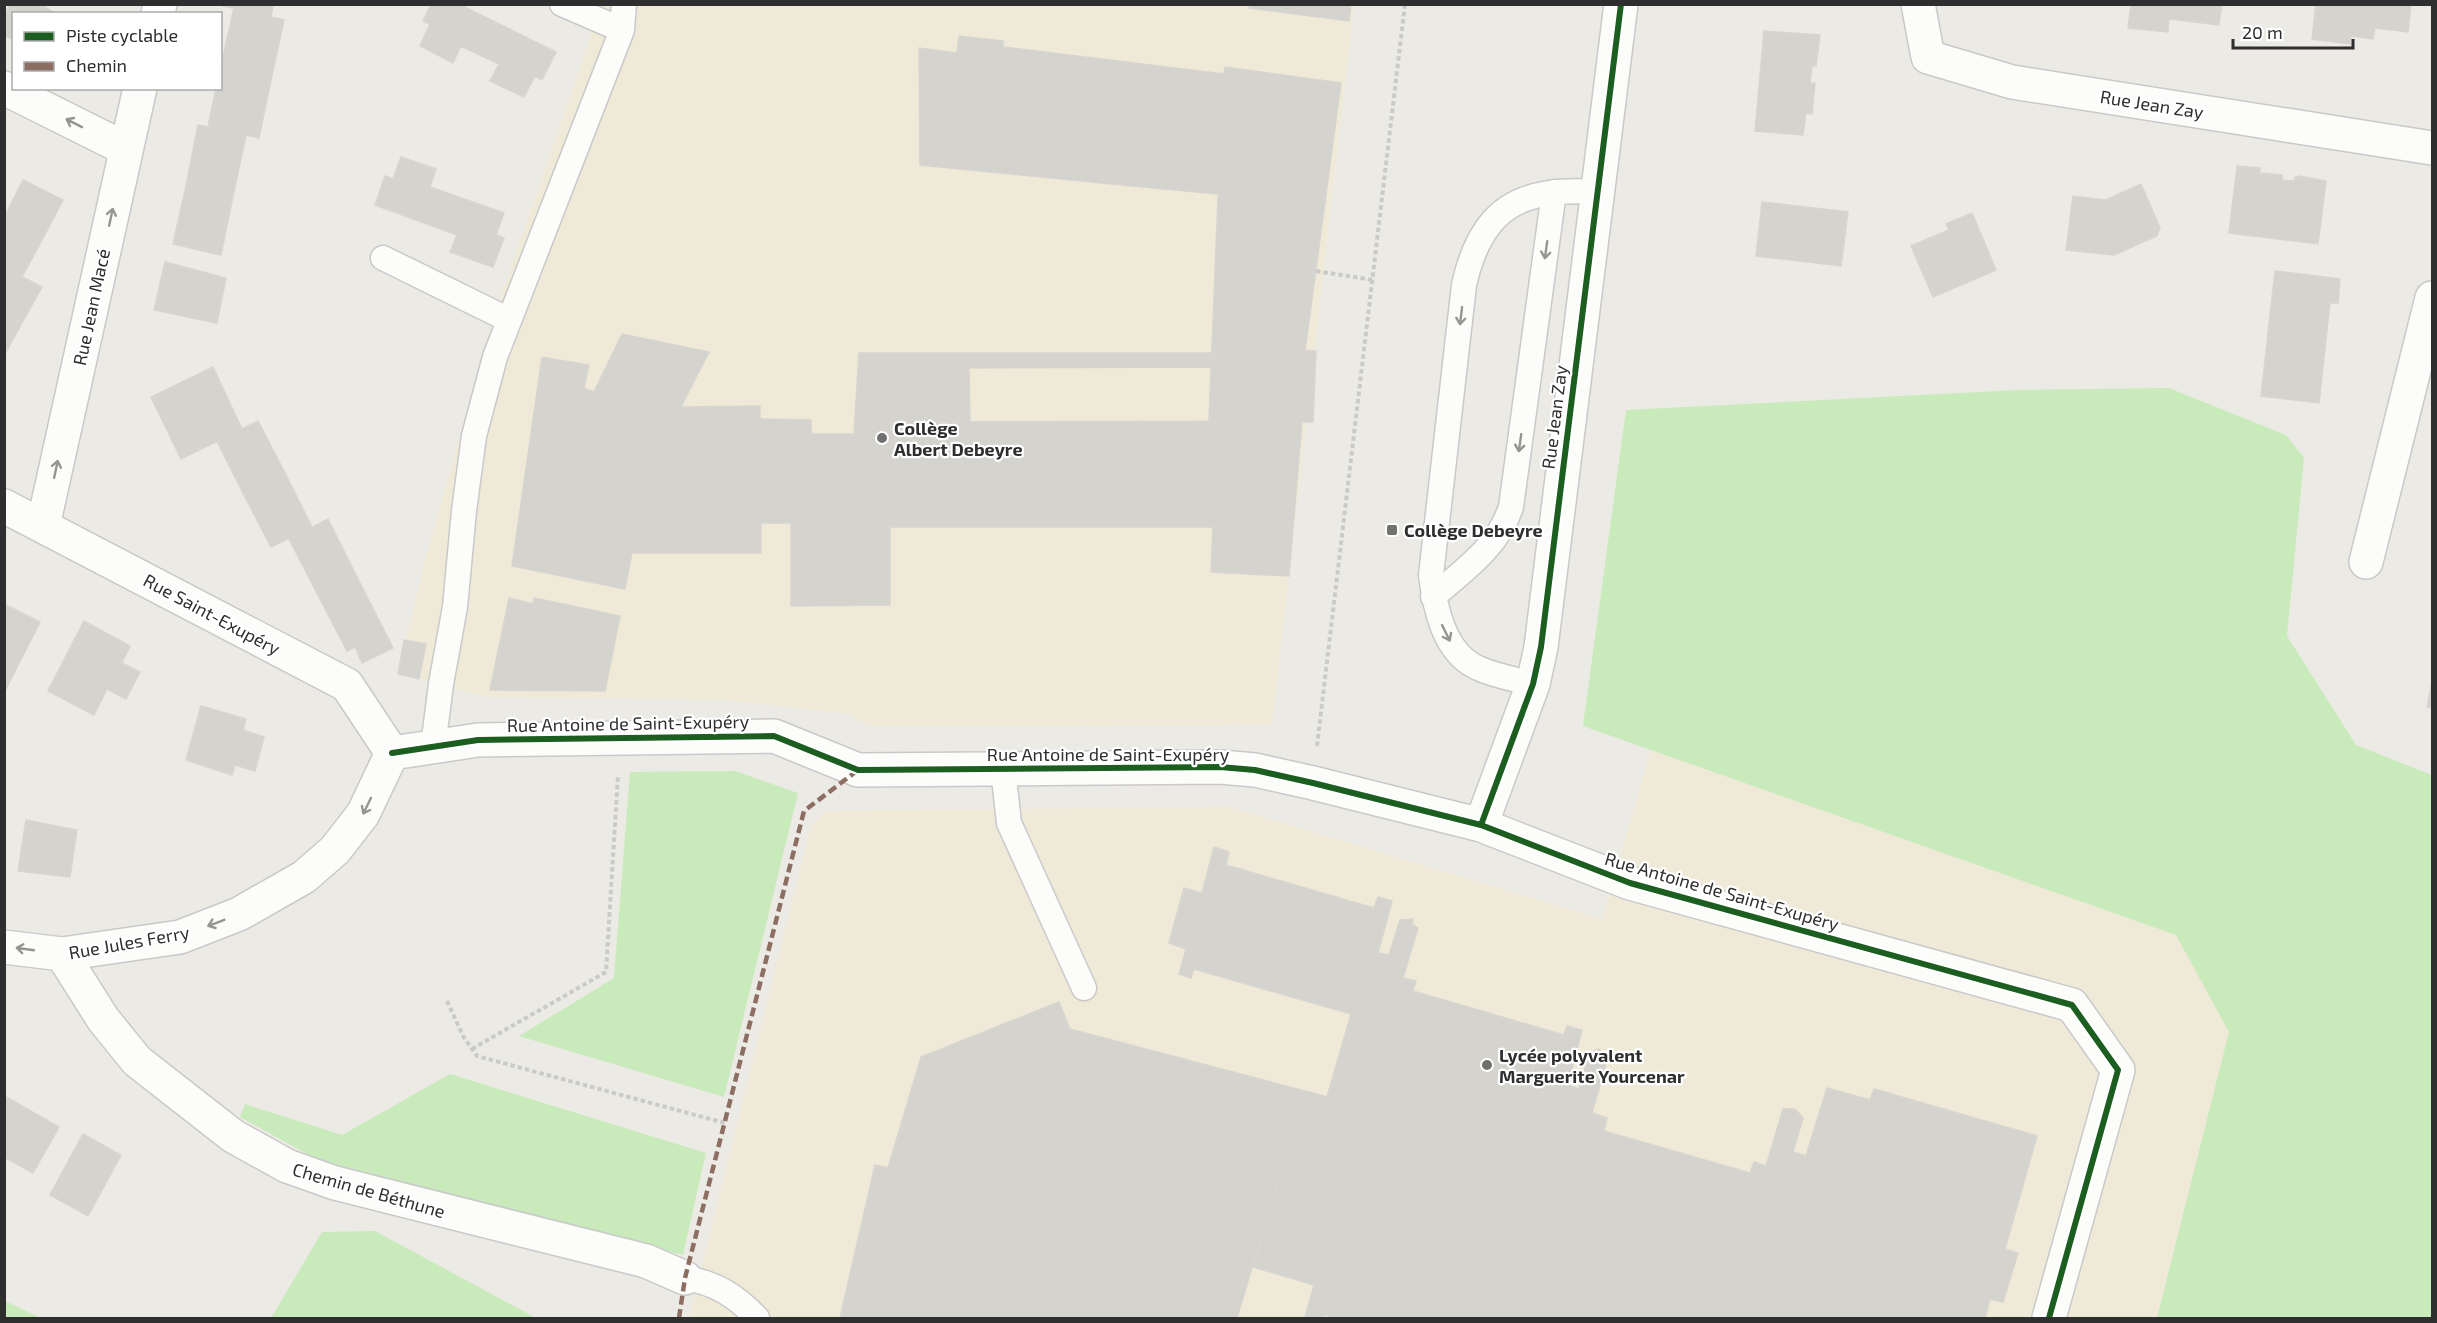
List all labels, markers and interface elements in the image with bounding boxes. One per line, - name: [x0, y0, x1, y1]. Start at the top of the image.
- legend: [12, 12, 222, 90]
- scale bar: [2233, 12, 2353, 50]
- text: 20 m: [2242, 21, 2283, 43]
- text: Piste cyclable: [66, 24, 178, 46]
- text: Chemin: [66, 54, 127, 76]
- street label: Rue Jean Zay: [2099, 85, 2206, 123]
- one-way arrow: [65, 116, 83, 128]
- one-way arrow: [106, 207, 117, 227]
- one-way arrow: [1540, 239, 1551, 259]
- street label: Rue Jean Macé: [68, 247, 114, 367]
- one-way arrow: [1455, 305, 1466, 325]
- street label: Rue Jean Zay: [1537, 363, 1571, 470]
- place label: Collège Albert Debeyre: [894, 417, 1023, 460]
- marker: Collège Albert Debeyre: [875, 431, 889, 445]
- one-way arrow: [1514, 433, 1525, 452]
- one-way arrow: [51, 459, 62, 479]
- place label: Collège Debeyre: [1404, 519, 1543, 541]
- marker: Collège Debeyre: [1385, 523, 1399, 537]
- street label: Rue Saint-Exupéry: [140, 569, 284, 660]
- one-way arrow: [1441, 623, 1453, 641]
- street label: Rue Antoine de Saint-Exupéry: [507, 710, 750, 736]
- street label: Rue Antoine de Saint-Exupéry: [987, 743, 1230, 765]
- one-way arrow: [360, 796, 372, 814]
- street label: Rue Antoine de Saint-Exupéry: [1602, 847, 1842, 935]
- one-way arrow: [207, 918, 226, 929]
- street label: Rue Jules Ferry: [67, 920, 192, 963]
- one-way arrow: [16, 944, 36, 955]
- place label: Lycée polyvalent Marguerite Yourcenar: [1499, 1044, 1685, 1087]
- marker: Lycée polyvalent Marguerite Yourcenar: [1480, 1058, 1494, 1072]
- street label: Chemin de Béthune: [290, 1158, 448, 1222]

